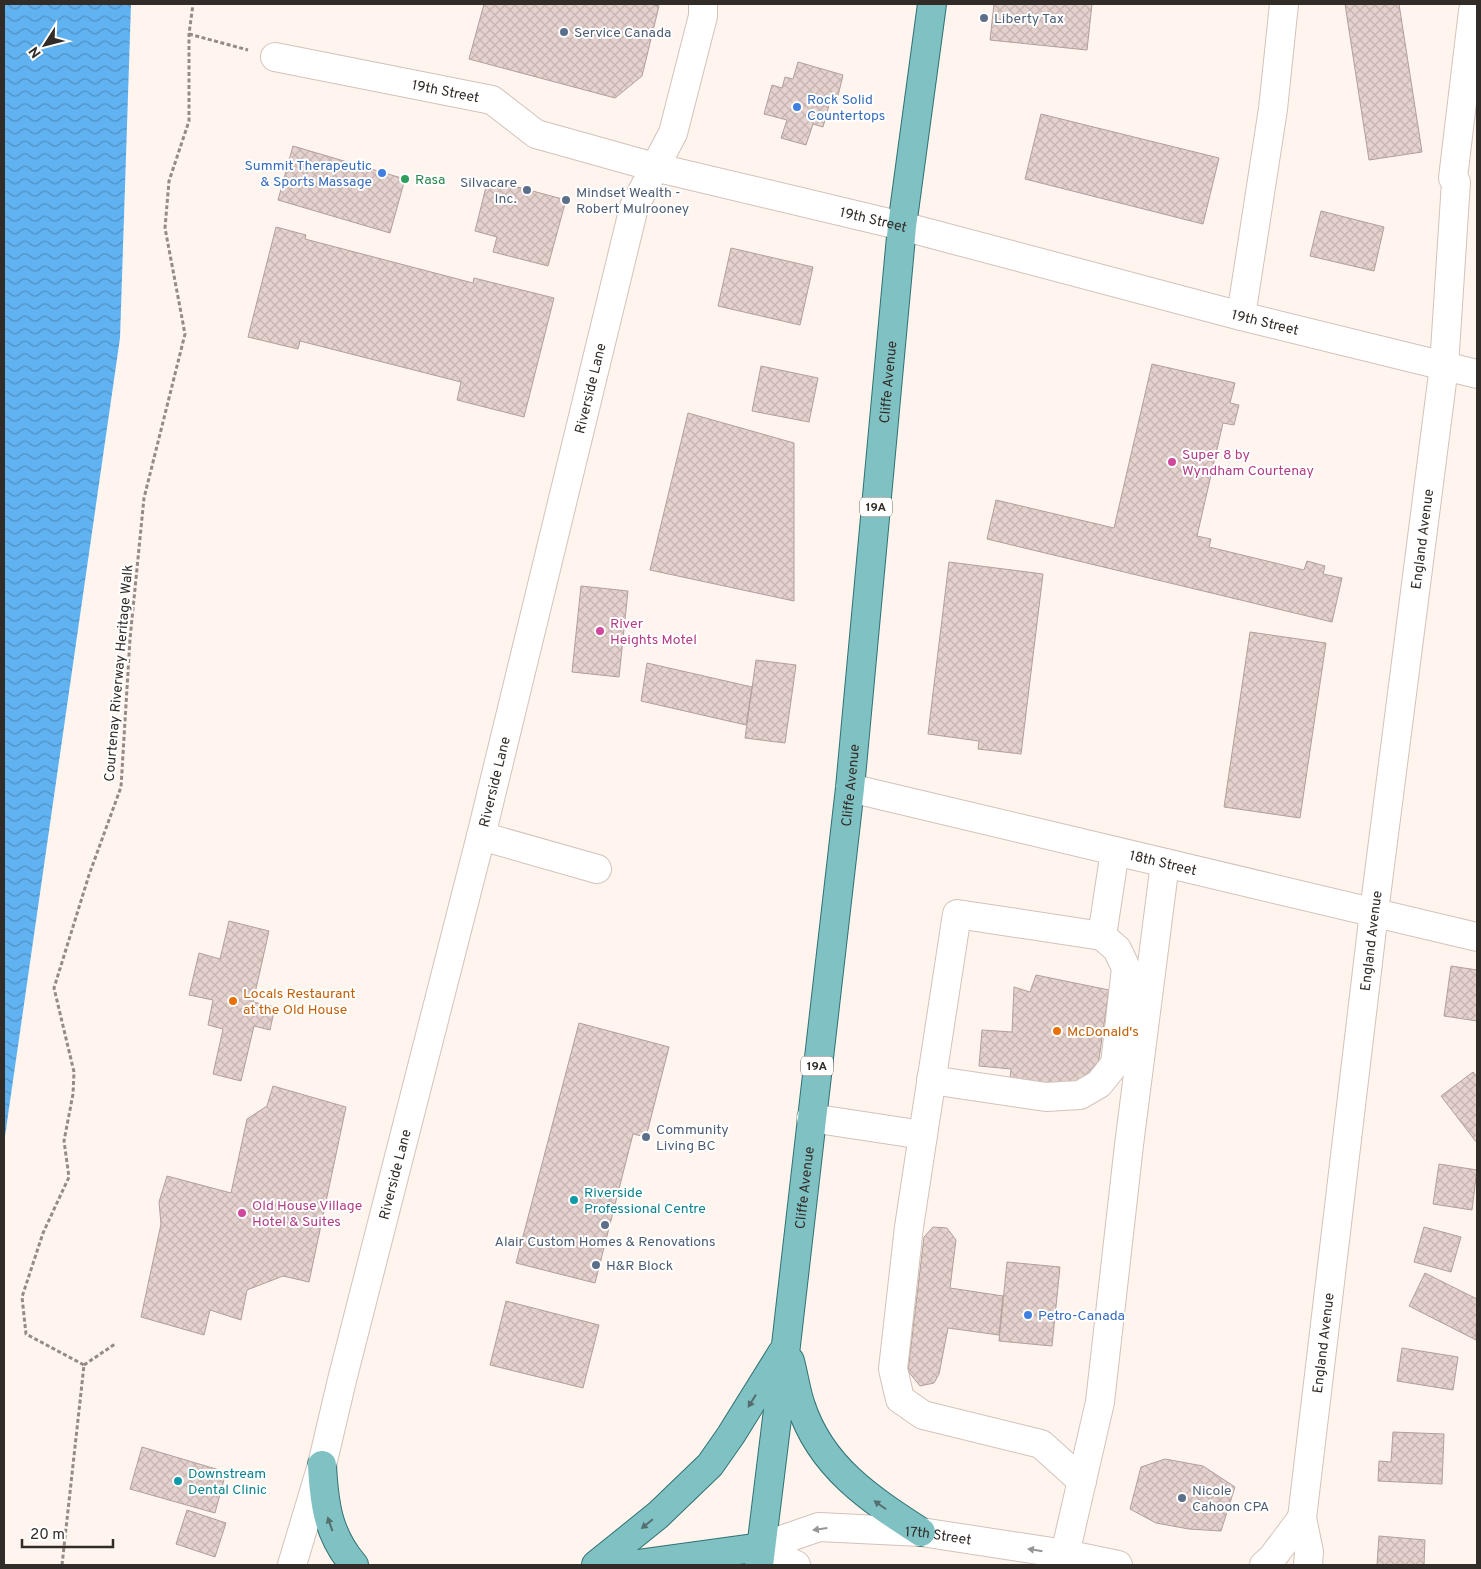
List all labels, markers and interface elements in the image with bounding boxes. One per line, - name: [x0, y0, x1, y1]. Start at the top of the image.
- place label: Liberty Tax: [994, 11, 1064, 28]
- marker: Liberty Tax: [978, 12, 990, 24]
- north arrow: [20, 20, 70, 70]
- place label: Service Canada: [574, 25, 671, 42]
- marker: Service Canada: [558, 26, 570, 38]
- text: N: [26, 43, 46, 61]
- street label: 19th Street: [410, 77, 481, 107]
- place label: Rock Solid Countertops: [807, 92, 885, 125]
- marker: Rock Solid Countertops: [791, 101, 803, 113]
- place label: Summit Therapeutic & Sports Massage: [244, 158, 372, 191]
- marker: Summit Therapeutic & Sports Massage: [376, 167, 388, 179]
- place label: Rasa: [415, 172, 445, 189]
- marker: Rasa: [399, 173, 411, 185]
- place label: Silvacare Inc.: [460, 175, 517, 208]
- marker: Silvacare Inc.: [521, 184, 533, 196]
- place label: Mindset Wealth - Robert Mulrooney: [576, 185, 689, 218]
- marker: Mindset Wealth - Robert Mulrooney: [560, 194, 572, 206]
- street label: 19th Street: [838, 205, 909, 237]
- street label: 19th Street: [1230, 307, 1300, 340]
- street label: Cliffe Avenue: [877, 340, 901, 424]
- street label: Riverside Lane: [572, 341, 611, 436]
- place label: Super 8 by Wyndham Courtenay: [1182, 447, 1314, 480]
- marker: Super 8 by Wyndham Courtenay: [1166, 456, 1178, 468]
- street label: England Avenue: [1408, 488, 1438, 590]
- road number: 19A: [860, 498, 892, 516]
- street label: Courtenay Riverway Heritage Walk: [102, 564, 137, 782]
- place label: River Heights Motel: [610, 616, 697, 649]
- marker: River Heights Motel: [594, 625, 606, 637]
- street label: Riverside Lane: [476, 735, 515, 829]
- street label: Cliffe Avenue: [839, 743, 864, 828]
- street label: 18th Street: [1128, 848, 1198, 880]
- street label: England Avenue: [1358, 890, 1387, 992]
- place label: Locals Restaurant at the Old House: [243, 986, 356, 1019]
- marker: Locals Restaurant at the Old House: [227, 995, 239, 1007]
- place label: McDonald's: [1067, 1024, 1139, 1041]
- marker: McDonald's: [1051, 1025, 1063, 1037]
- road number: 19A: [801, 1056, 833, 1076]
- place label: Community Living BC: [656, 1122, 729, 1155]
- street label: Riverside Lane: [376, 1128, 416, 1222]
- marker: Community Living BC: [640, 1131, 652, 1143]
- street label: Cliffe Avenue: [792, 1146, 819, 1230]
- place label: Riverside Professional Centre: [584, 1185, 706, 1218]
- marker: Riverside Professional Centre: [568, 1194, 580, 1206]
- place label: Old House Village Hotel & Suites: [252, 1198, 362, 1231]
- marker: Old House Village Hotel & Suites: [236, 1207, 248, 1219]
- marker: Alair Custom Homes & Renovations: [599, 1219, 611, 1231]
- place label: Alair Custom Homes & Renovations: [494, 1234, 716, 1251]
- place label: H&R Block: [606, 1258, 673, 1275]
- marker: H&R Block: [590, 1259, 602, 1271]
- street label: England Avenue: [1310, 1292, 1339, 1394]
- place label: Petro-Canada: [1038, 1308, 1125, 1325]
- marker: Petro-Canada: [1022, 1309, 1034, 1321]
- one-way arrow: [747, 1395, 756, 1408]
- place label: Downstream Dental Clinic: [188, 1466, 267, 1499]
- marker: Downstream Dental Clinic: [172, 1475, 184, 1487]
- place label: Nicole Cahoon CPA: [1192, 1483, 1269, 1516]
- marker: Nicole Cahoon CPA: [1176, 1492, 1188, 1504]
- one-way arrow: [873, 1500, 887, 1510]
- scale bar: [22, 1516, 114, 1548]
- one-way arrow: [326, 1516, 333, 1531]
- one-way arrow: [641, 1518, 654, 1529]
- street label: 17th Street: [905, 1524, 972, 1550]
- one-way arrow: [811, 1525, 827, 1533]
- text: 20 m: [30, 1526, 65, 1545]
- one-way arrow: [1027, 1546, 1043, 1554]

